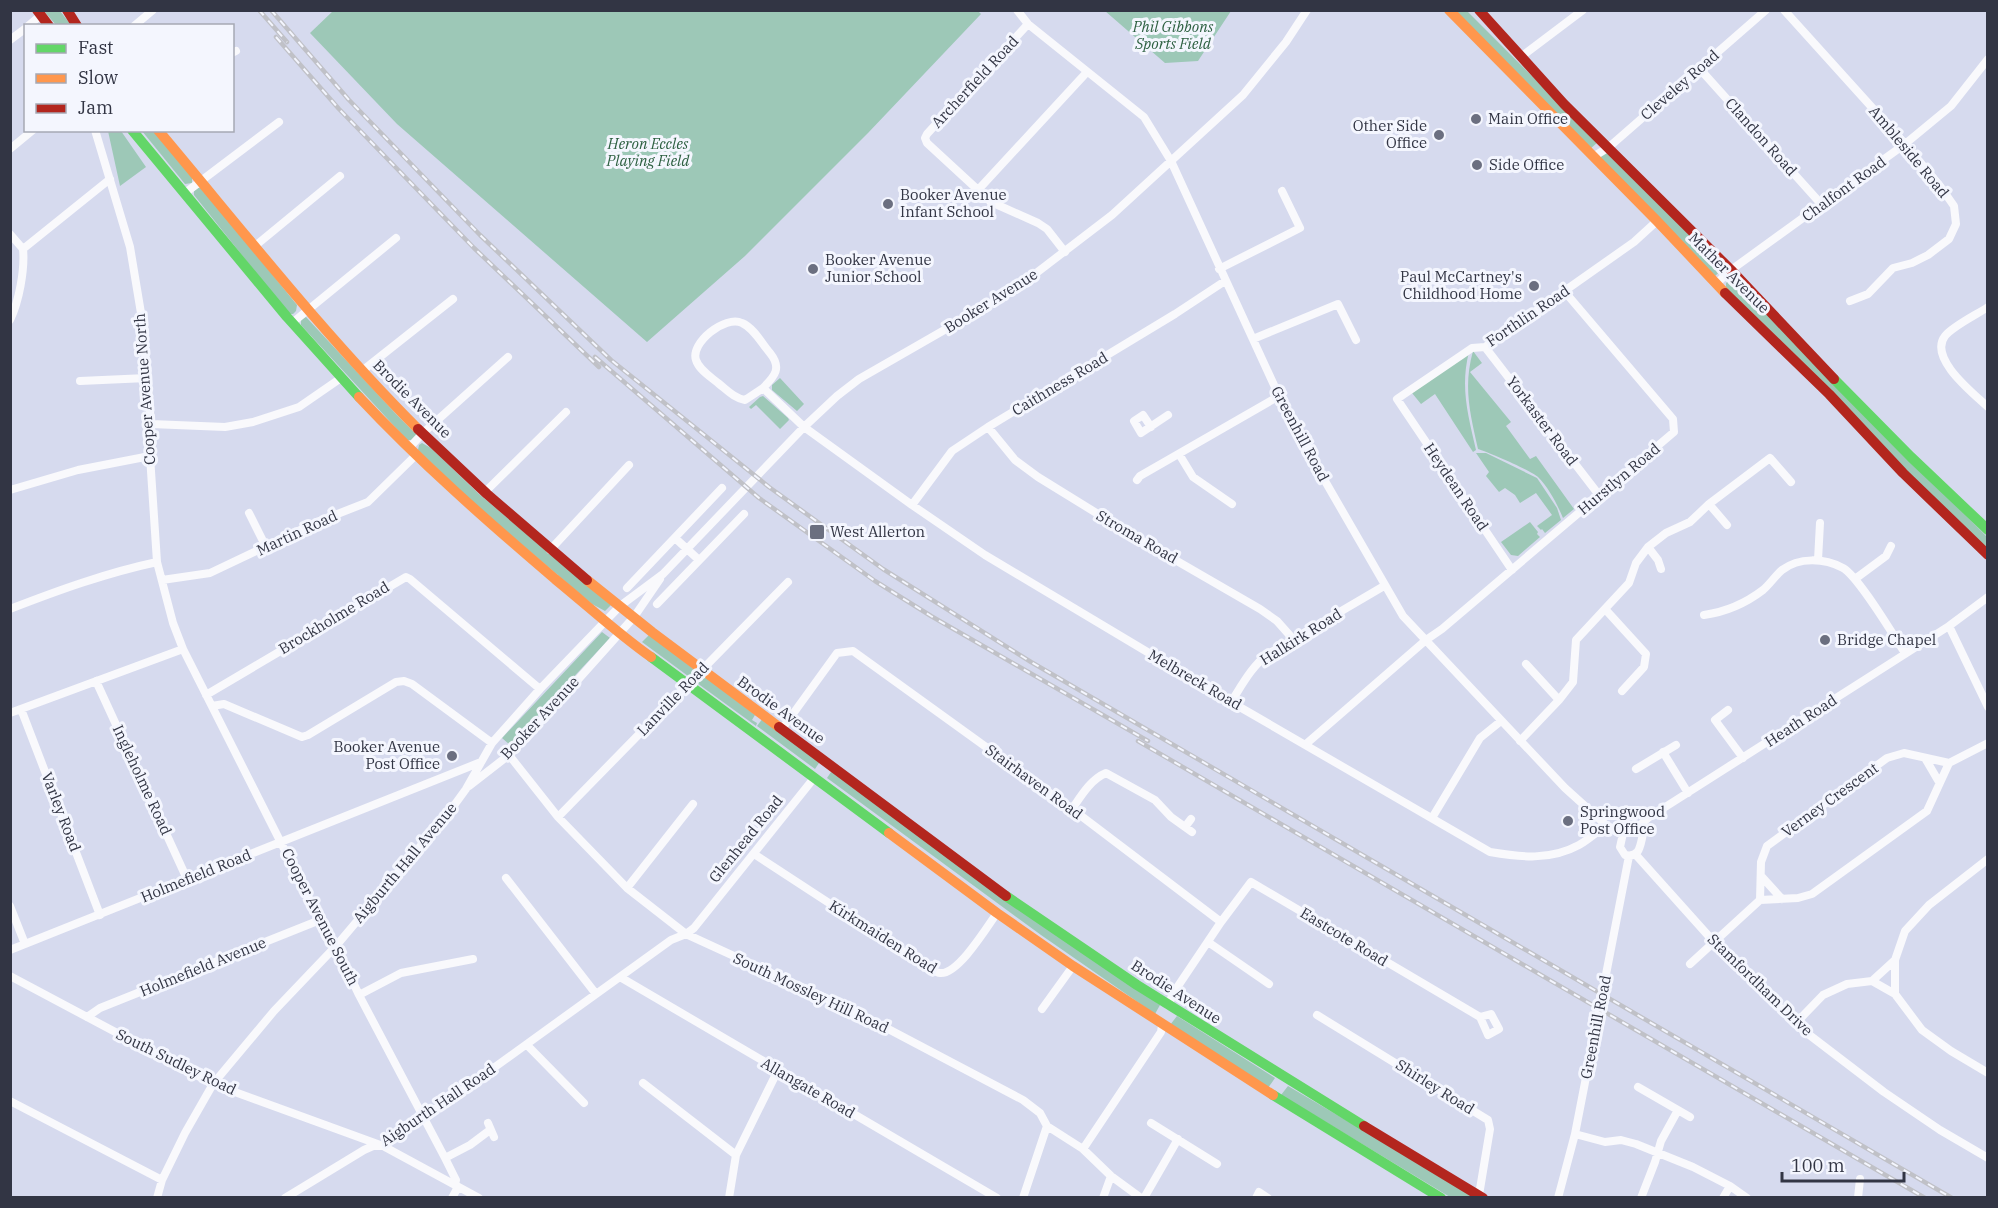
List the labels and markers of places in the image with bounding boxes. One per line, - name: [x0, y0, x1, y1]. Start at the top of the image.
- place label: Main Office: [1488, 109, 1568, 128]
- marker: Main Office: [1469, 112, 1483, 126]
- place label: Other Side Office: [1353, 116, 1427, 152]
- marker: Other Side Office: [1432, 128, 1446, 142]
- place label: Side Office: [1489, 155, 1564, 174]
- marker: Side Office: [1470, 158, 1484, 172]
- place label: Booker Avenue Infant School: [900, 185, 1007, 221]
- marker: Booker Avenue Infant School: [881, 197, 895, 211]
- place label: Booker Avenue Junior School: [825, 250, 932, 286]
- marker: Booker Avenue Junior School: [806, 262, 820, 276]
- place label: Paul McCartney's Childhood Home: [1400, 267, 1522, 303]
- marker: Paul McCartney's Childhood Home: [1527, 279, 1541, 293]
- place label: West Allerton: [830, 522, 926, 541]
- marker: West Allerton: [808, 523, 826, 541]
- place label: Bridge Chapel: [1837, 630, 1936, 649]
- marker: Bridge Chapel: [1818, 633, 1832, 647]
- place label: Booker Avenue Post Office: [333, 737, 440, 773]
- marker: Booker Avenue Post Office: [445, 749, 459, 763]
- place label: Springwood Post Office: [1580, 802, 1665, 838]
- marker: Springwood Post Office: [1561, 814, 1575, 828]

